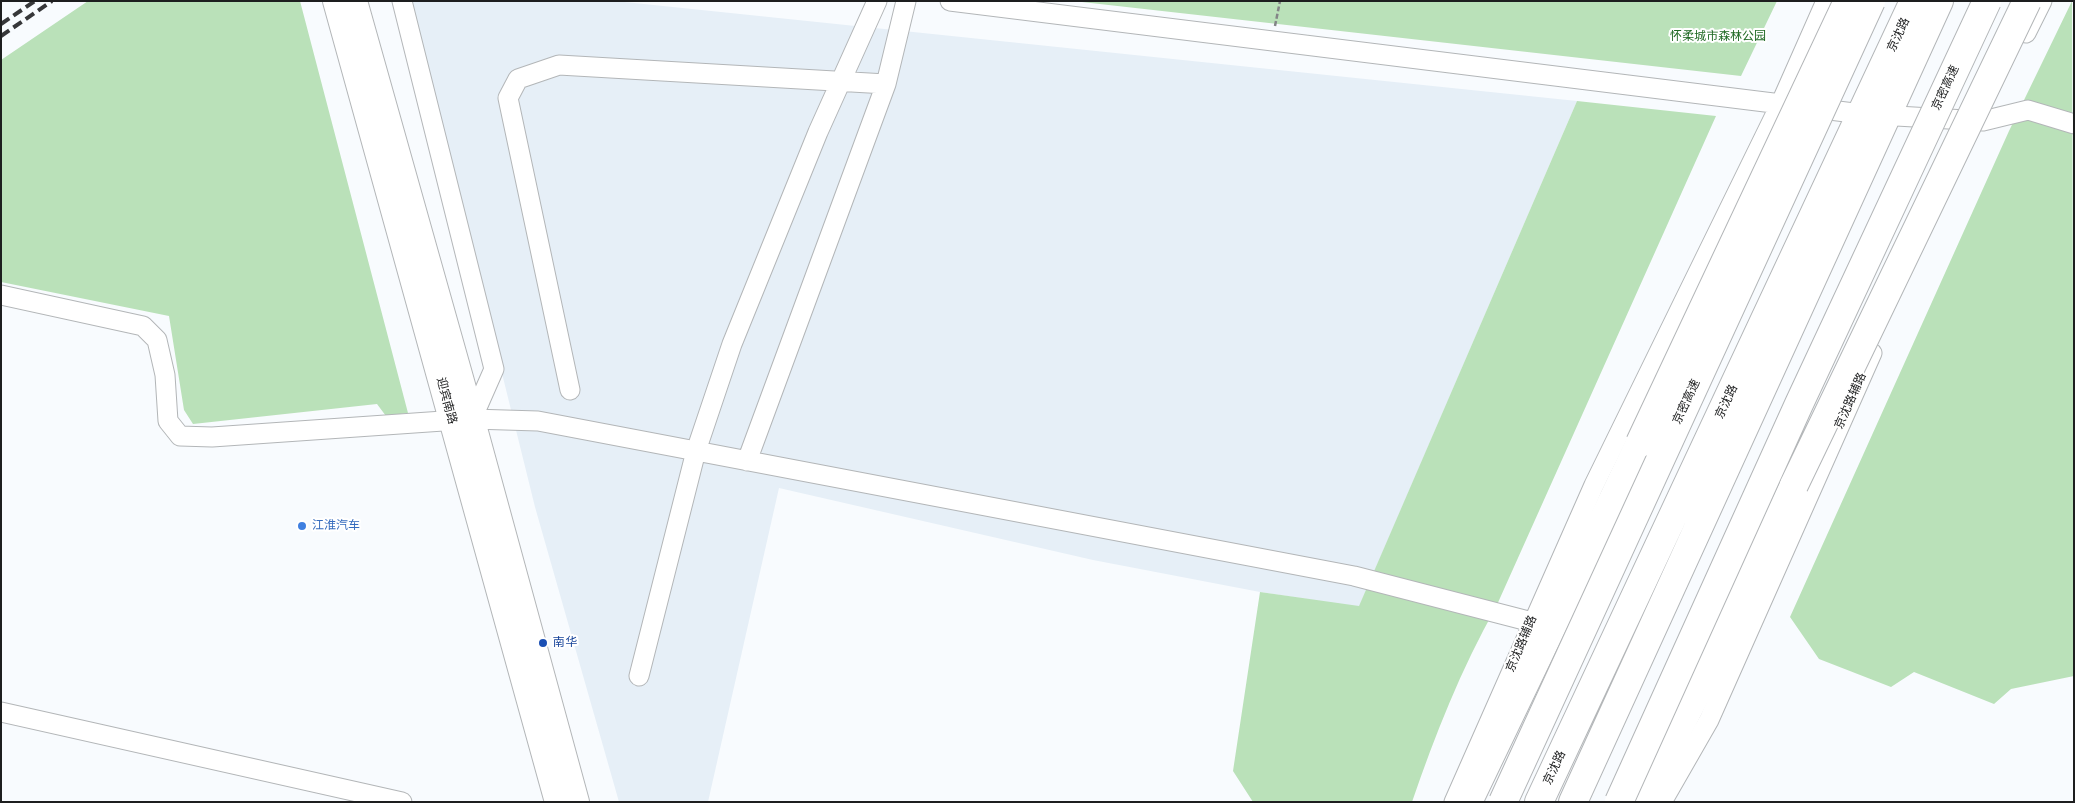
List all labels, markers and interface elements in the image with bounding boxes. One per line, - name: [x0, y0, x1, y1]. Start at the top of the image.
- street label: 京沈路: [1885, 16, 1913, 54]
- park label: 怀柔城市森林公园: [1670, 30, 1766, 44]
- street label: 京密高速: [1929, 63, 1963, 113]
- street label: 京沈路辅路: [1832, 371, 1870, 431]
- street label: 迎宾南路: [433, 376, 459, 426]
- street label: 京密高速: [1670, 377, 1704, 427]
- street label: 京沈路: [1713, 383, 1741, 421]
- place label: 江淮汽车: [312, 519, 360, 533]
- marker: 江淮汽车: [296, 520, 308, 532]
- street label: 京沈路辅路: [1504, 614, 1540, 674]
- place label: 南华: [553, 636, 577, 650]
- marker: 南华: [537, 637, 549, 649]
- street label: 京沈路: [1541, 749, 1569, 787]

